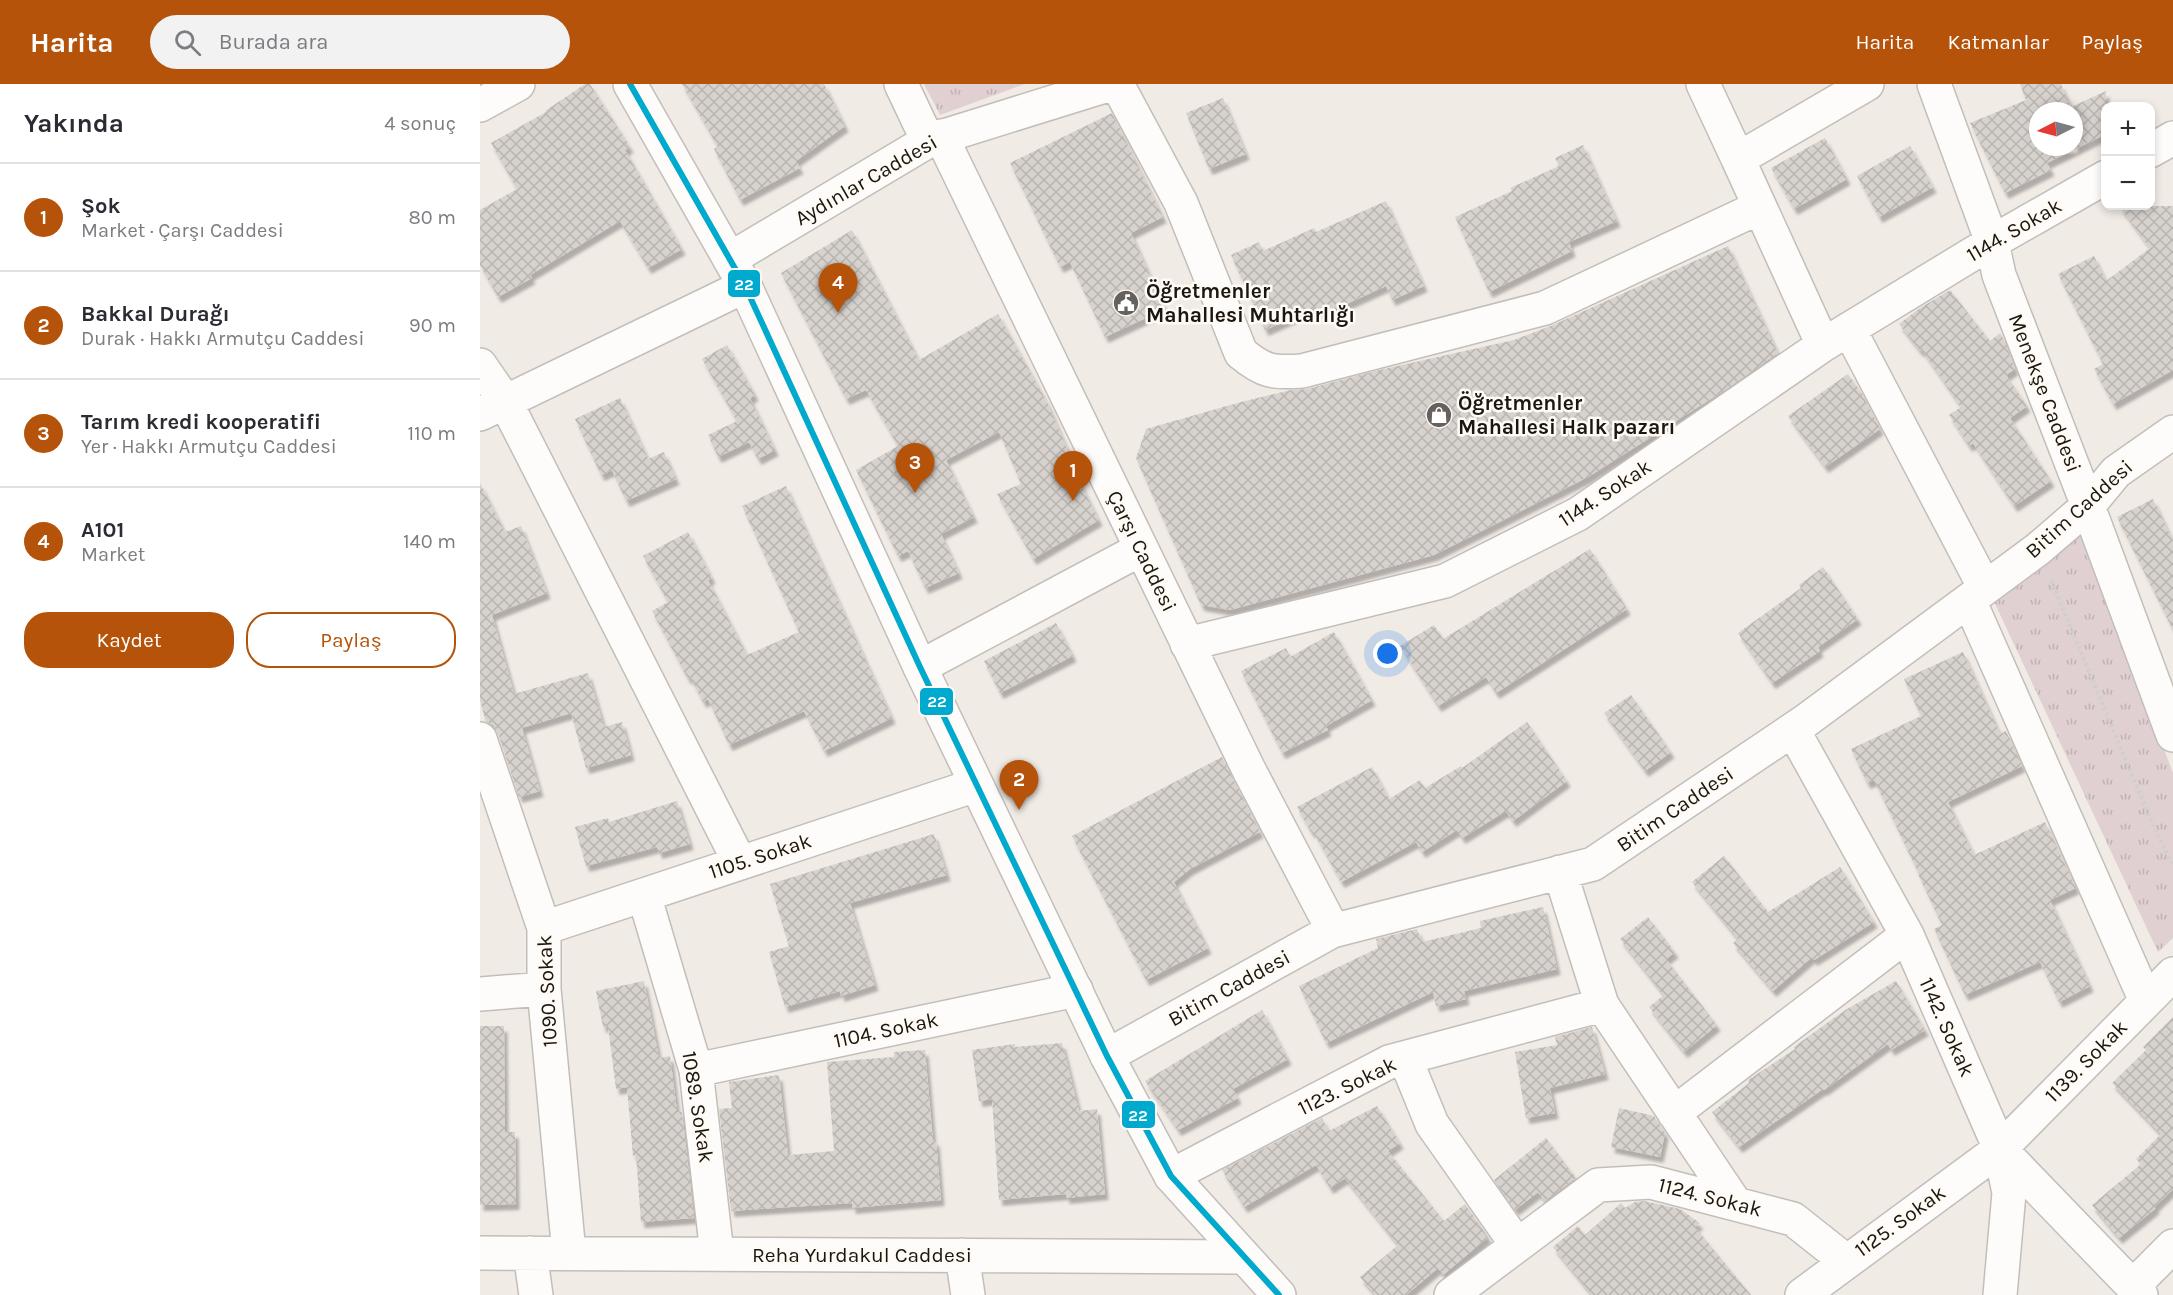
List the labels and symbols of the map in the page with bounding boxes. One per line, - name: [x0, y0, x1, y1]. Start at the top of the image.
- north arrow: [2029, 102, 2083, 156]
- street label: Aydınlar Caddesi: [791, 130, 941, 230]
- street label: 1144. Sokak: [1962, 193, 2066, 267]
- pin: 4: [818, 264, 858, 313]
- line badge: 22: [727, 269, 761, 298]
- text: 22: [734, 275, 754, 294]
- place label: Öğretmenler Mahallesi Muhtarlığı: [1146, 279, 1355, 327]
- public building icon: Öğretmenler Mahallesi Muhtarlığı: [1111, 288, 1141, 318]
- street label: Menekşe Caddesi: [2004, 310, 2086, 476]
- place label: Öğretmenler Mahallesi Halk pazarı: [1458, 391, 1675, 439]
- shop icon: Öğretmenler Mahallesi Halk pazarı: [1424, 400, 1454, 430]
- pin: 3: [896, 444, 934, 493]
- pin: 1: [1054, 452, 1092, 501]
- street label: 1144. Sokak: [1554, 454, 1656, 532]
- street label: Bitim Caddesi: [2021, 455, 2137, 563]
- street label: Çarşı Caddesi: [1102, 487, 1182, 615]
- your location: [1373, 639, 1402, 668]
- line badge: 22: [919, 687, 954, 716]
- text: 22: [927, 692, 947, 711]
- pin: 2: [1000, 760, 1038, 810]
- street label: Bitim Caddesi: [1612, 761, 1738, 857]
- street label: 1105. Sokak: [706, 828, 814, 884]
- street label: 1090. Sokak: [532, 934, 562, 1048]
- street label: Bitim Caddesi: [1164, 945, 1294, 1031]
- street label: 1142. Sokak: [1914, 974, 1980, 1080]
- street label: 1104. Sokak: [832, 1007, 941, 1053]
- street label: 1139. Sokak: [2040, 1015, 2132, 1107]
- street label: 1089. Sokak: [677, 1050, 719, 1165]
- street label: 1123. Sokak: [1294, 1052, 1400, 1120]
- line badge: 22: [1121, 1100, 1156, 1129]
- text: 22: [1128, 1106, 1148, 1125]
- street label: 1124. Sokak: [1656, 1173, 1764, 1221]
- street label: 1125. Sokak: [1850, 1180, 1950, 1262]
- street label: Reha Yurdakul Caddesi: [752, 1243, 972, 1267]

